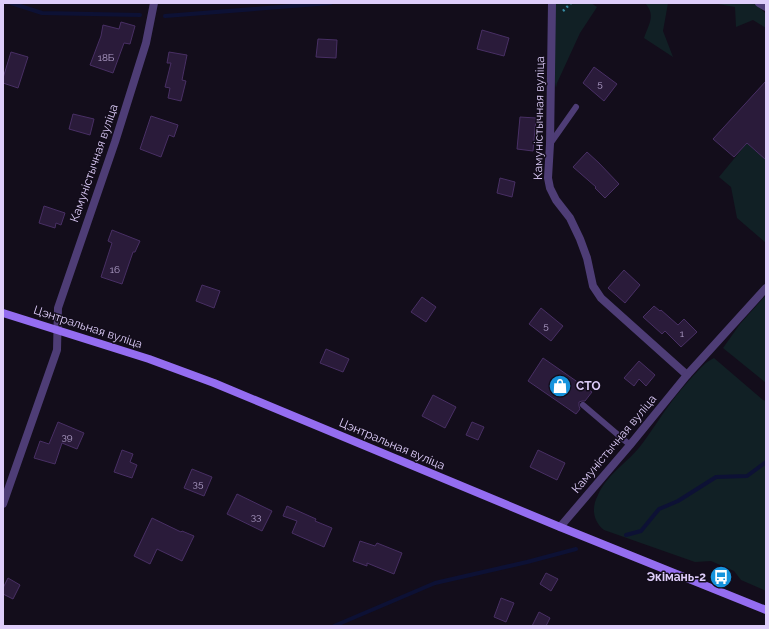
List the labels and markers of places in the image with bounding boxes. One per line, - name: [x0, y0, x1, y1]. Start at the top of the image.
- shop icon: СТО: [547, 373, 573, 399]
- place label: СТО: [576, 379, 601, 393]
- bus stop icon: Экімань-2: [708, 564, 734, 590]
- place label: Экімань-2: [647, 570, 706, 584]

